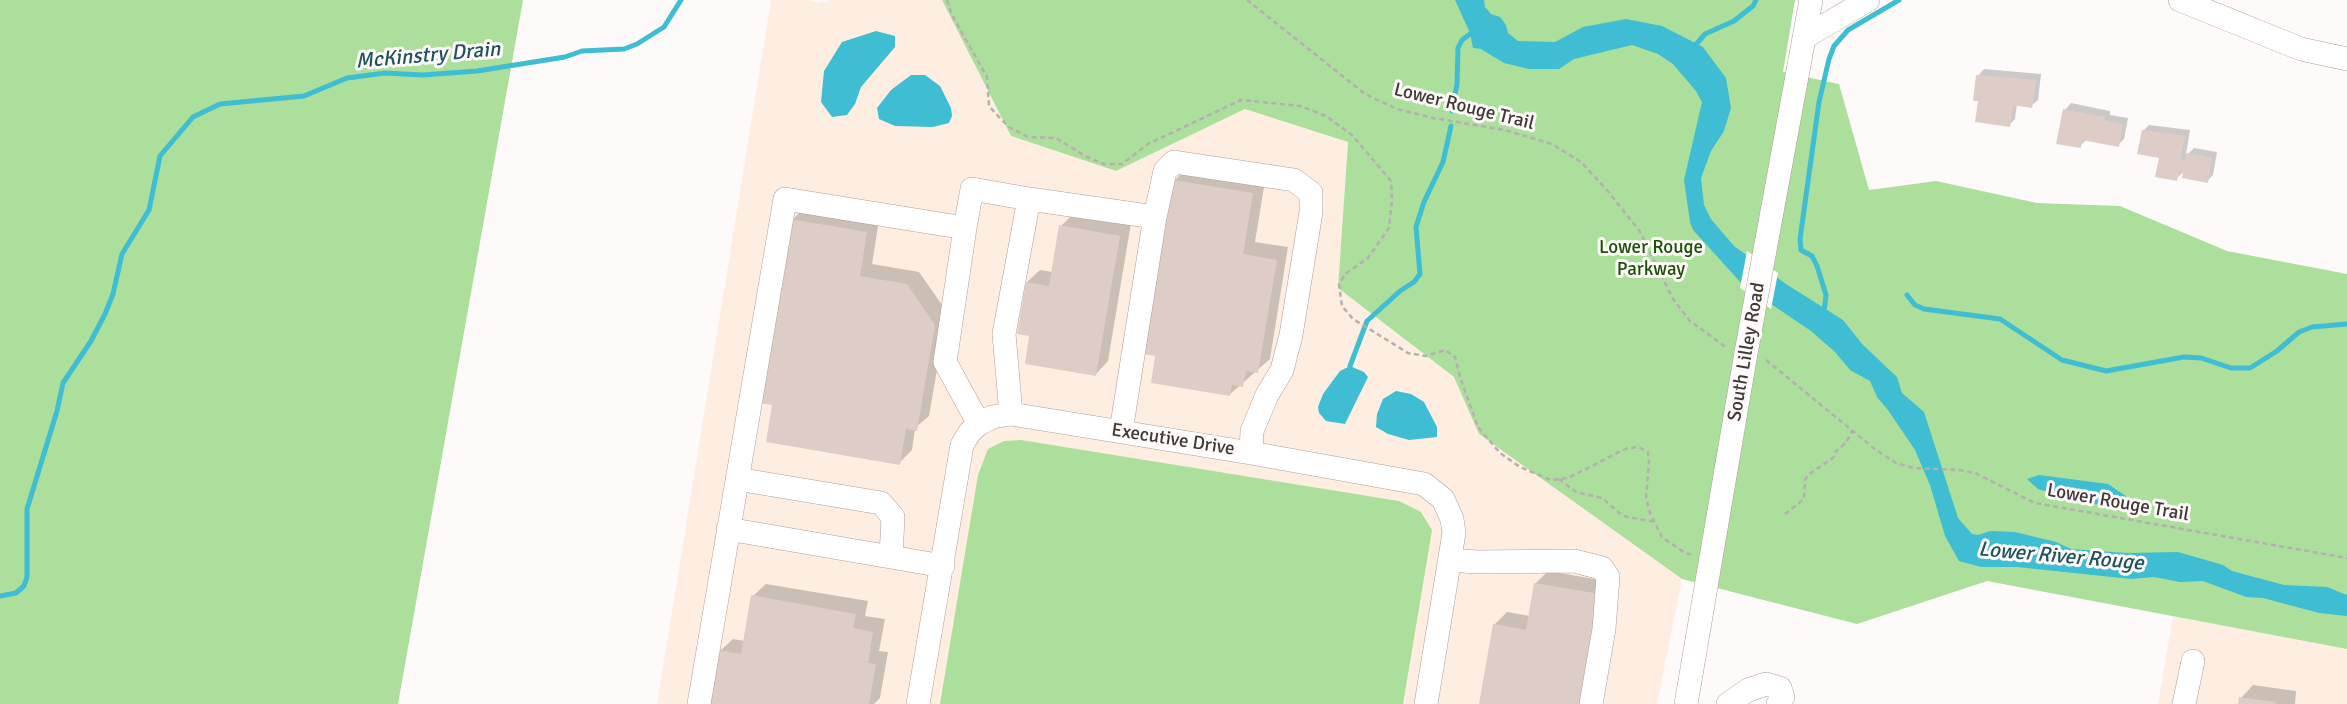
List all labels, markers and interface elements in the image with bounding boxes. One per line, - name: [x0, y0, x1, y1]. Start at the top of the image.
- water label: McKinstry Drain: [355, 37, 501, 75]
- street label: Lower Rouge Trail: [1391, 79, 1537, 135]
- park label: Lower Rouge Parkway: [1599, 237, 1703, 281]
- street label: South Lilley Road: [1724, 281, 1770, 423]
- street label: Executive Drive: [1110, 419, 1236, 461]
- street label: Lower Rouge Trail: [2045, 479, 2191, 527]
- water label: Lower River Rouge: [1977, 537, 2145, 577]

